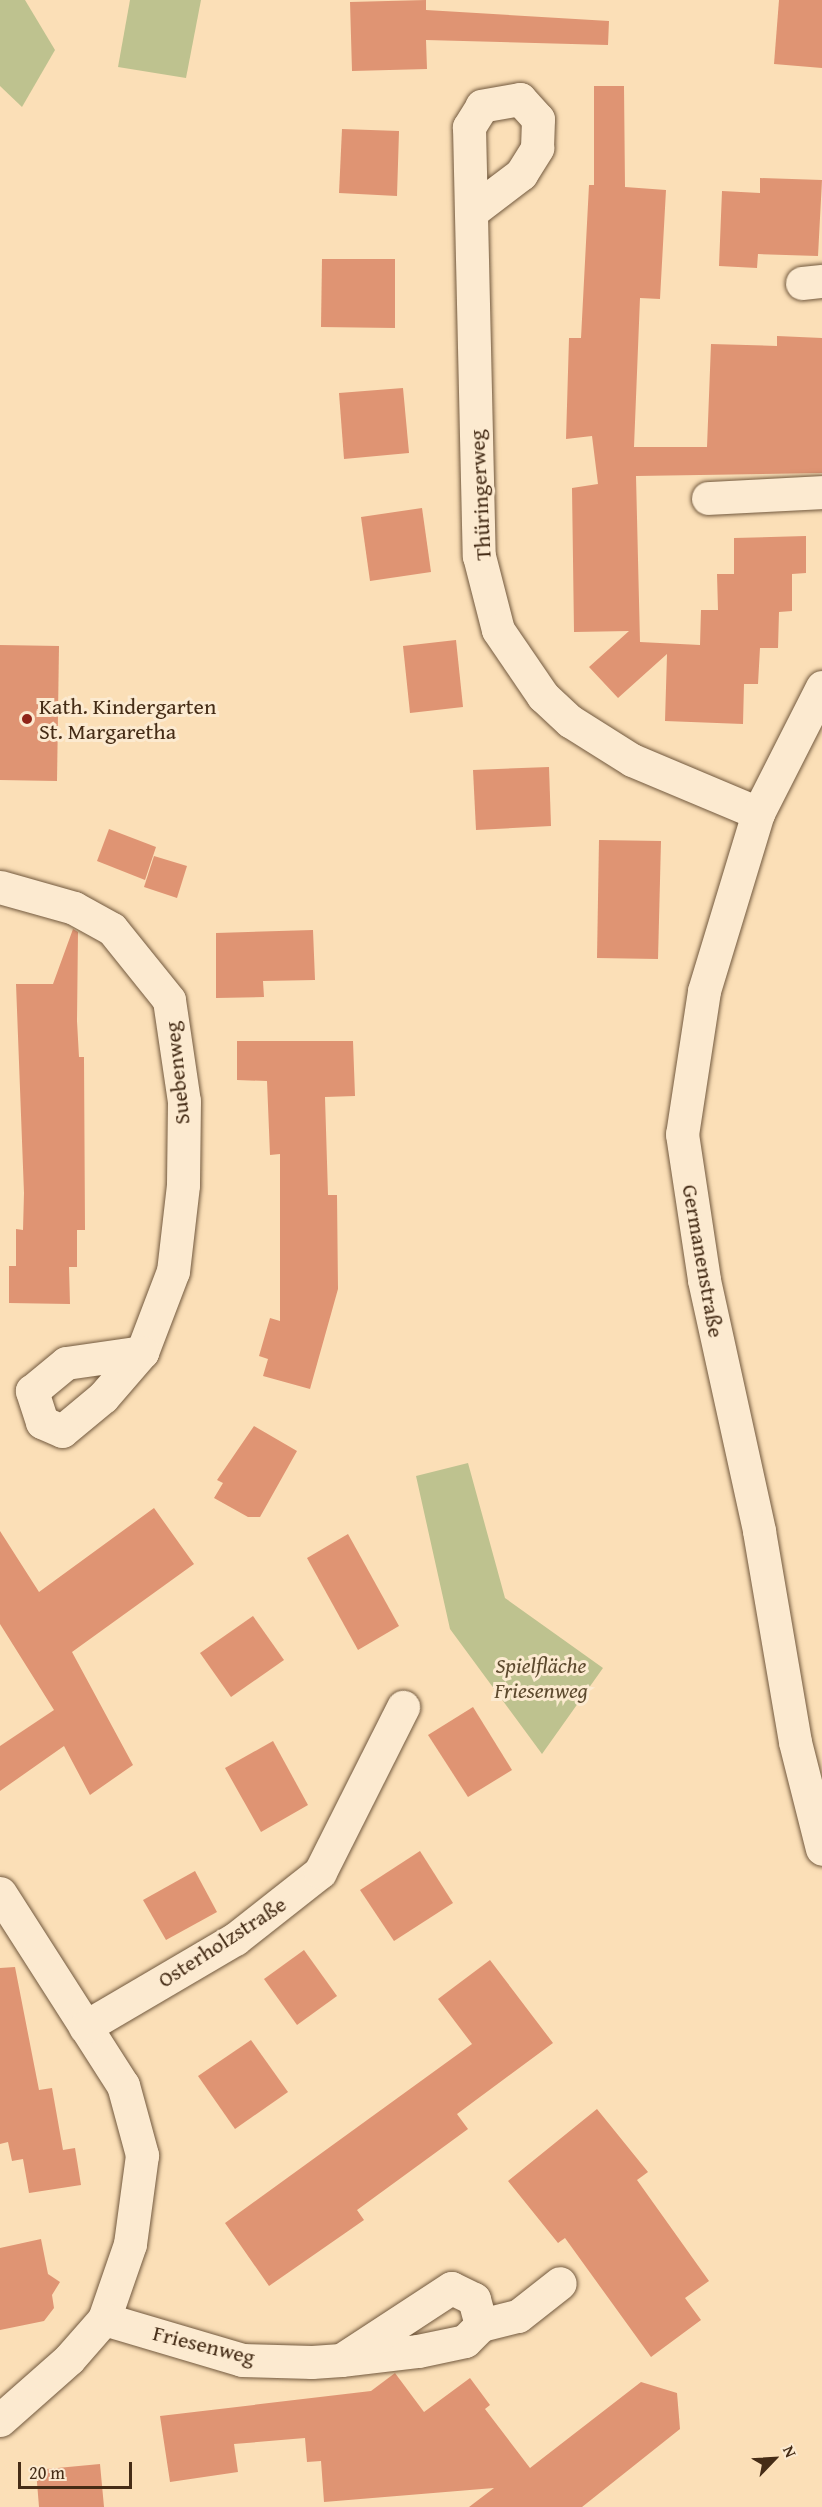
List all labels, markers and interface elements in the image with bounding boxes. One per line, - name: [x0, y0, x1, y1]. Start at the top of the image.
- street label: Thüringerweg: [463, 429, 497, 561]
- place label: Kath. Kindergarten St. Margaretha: [39, 693, 216, 744]
- marker: Kath. Kindergarten St. Margaretha: [20, 712, 34, 726]
- street label: Suebenweg: [158, 1020, 196, 1126]
- street label: Germanenstraße: [677, 1183, 729, 1339]
- park label: Spielfläche Friesenweg: [494, 1652, 588, 1704]
- street label: Osterholzstraße: [153, 1891, 291, 1993]
- street label: Friesenweg: [150, 2320, 258, 2370]
- north arrow: [744, 2429, 804, 2489]
- text: N: [777, 2441, 803, 2461]
- scale bar: [21, 2450, 135, 2488]
- text: 20 m: [29, 2459, 65, 2486]

